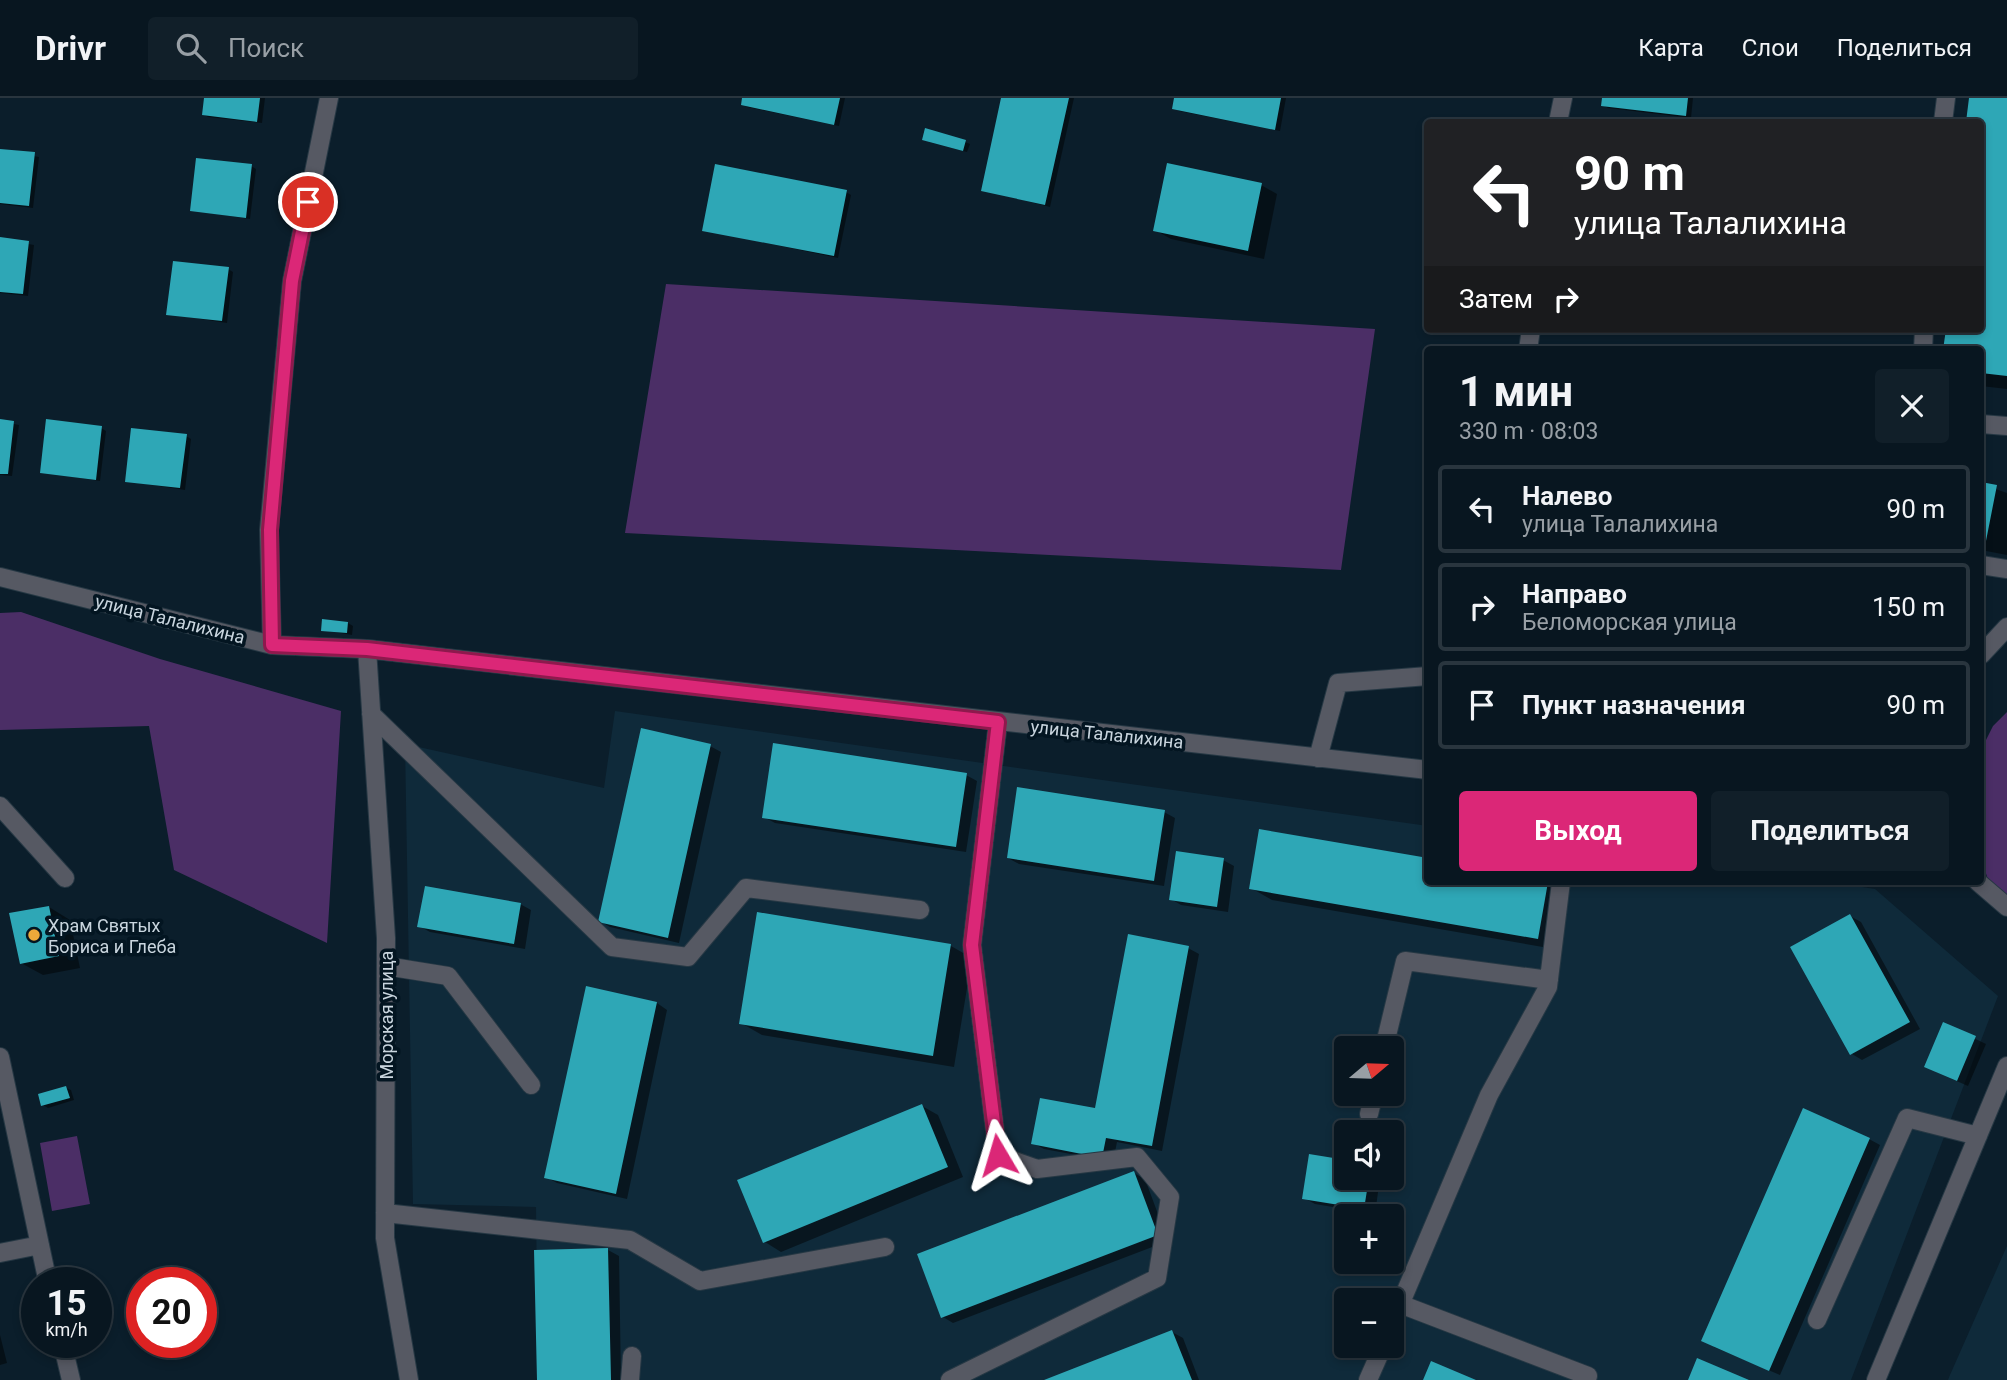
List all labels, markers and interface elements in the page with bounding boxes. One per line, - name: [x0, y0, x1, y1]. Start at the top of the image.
- search box: [148, 17, 638, 80]
- text: Drivr: [35, 29, 106, 68]
- icon: search: [172, 29, 210, 67]
- text: Поиск: [228, 33, 304, 63]
- text: Карта: [1638, 34, 1704, 62]
- text: Слои: [1742, 34, 1799, 62]
- text: Поделиться: [1837, 34, 1972, 62]
- text: 90 m: [1574, 145, 1685, 202]
- icon: left: [1459, 147, 1550, 238]
- pin: [278, 172, 338, 232]
- icon: arrive: [289, 183, 327, 221]
- text: улица Талалихина: [1574, 204, 1847, 242]
- icon: right: [1547, 280, 1585, 318]
- text: Затем: [1459, 284, 1533, 314]
- text: 1 мин: [1459, 367, 1573, 416]
- button: close: [1875, 369, 1949, 443]
- text: 330 m · 08:03: [1459, 418, 1598, 445]
- text: Налево: [1522, 481, 1612, 511]
- icon: left: [1463, 490, 1501, 528]
- text: 90 m: [1887, 494, 1945, 524]
- text: улица Талалихина: [1522, 511, 1718, 538]
- text: Направо: [1522, 579, 1627, 609]
- icon: right: [1463, 588, 1501, 626]
- street label: улица Талалихина: [93, 590, 247, 648]
- text: 150 m: [1872, 592, 1945, 622]
- text: Беломорская улица: [1522, 609, 1737, 636]
- icon: arrive: [1463, 686, 1501, 724]
- text: Пункт назначения: [1522, 690, 1746, 720]
- text: 90 m: [1887, 690, 1945, 720]
- street label: улица Талалихина: [1030, 716, 1184, 752]
- button: Выход: [1459, 791, 1697, 871]
- button: Поделиться: [1711, 791, 1949, 871]
- place label: Храм Святых Бориса и Глеба: [48, 915, 176, 957]
- marker: Храм Святых Бориса и Глеба: [26, 927, 42, 943]
- street label: Морская улица: [376, 951, 397, 1079]
- north arrow: [1334, 1036, 1404, 1106]
- map controls: [1334, 1036, 1404, 1358]
- position arrow: [961, 1118, 1035, 1192]
- button: sound: [1334, 1120, 1404, 1190]
- button: +: [1334, 1204, 1404, 1274]
- speed limit sign: 20: [126, 1267, 217, 1358]
- text: 15: [46, 1283, 87, 1324]
- button: −: [1334, 1288, 1404, 1358]
- text: km/h: [45, 1319, 88, 1340]

